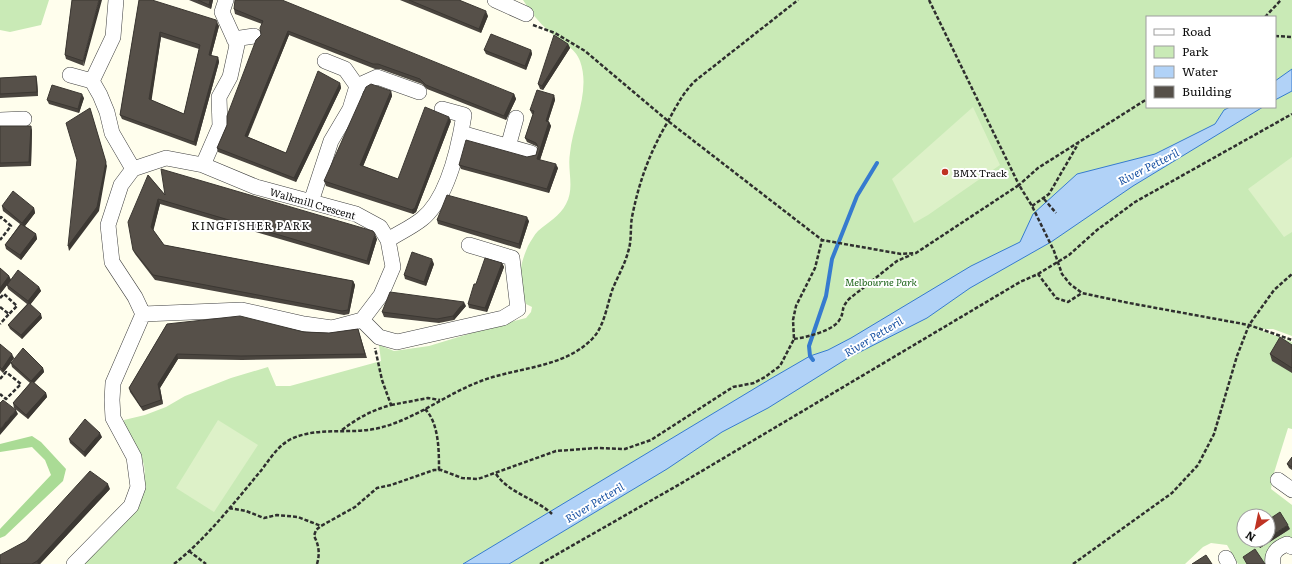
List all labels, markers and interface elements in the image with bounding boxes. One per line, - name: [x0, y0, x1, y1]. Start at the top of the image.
- legend: [1146, 16, 1276, 108]
- text: Road: [1182, 22, 1212, 40]
- text: Park: [1182, 42, 1209, 60]
- text: Water: [1182, 62, 1218, 80]
- text: Building: [1182, 82, 1232, 100]
- water label: River Petteril: [1115, 143, 1182, 188]
- place label: BMX Track: [953, 165, 1008, 180]
- marker: BMX Track: [940, 167, 950, 177]
- street label: Walkmill Crescent: [268, 184, 358, 222]
- district label: KINGFISHER PARK: [191, 217, 311, 233]
- park label: Melbourne Park: [845, 274, 918, 289]
- water label: River Petteril: [841, 312, 906, 360]
- water label: River Petteril: [562, 478, 627, 526]
- north arrow: [1236, 508, 1276, 548]
- text: N: [1242, 528, 1258, 546]

